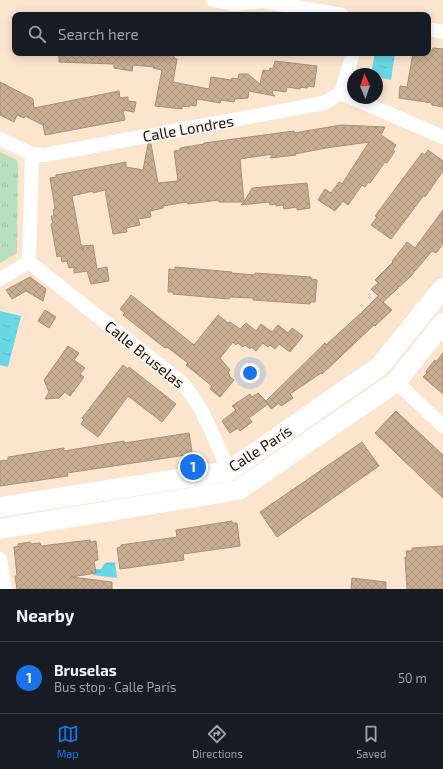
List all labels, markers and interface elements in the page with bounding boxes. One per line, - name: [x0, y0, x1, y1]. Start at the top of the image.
- search box: [12, 12, 431, 56]
- icon: search: [26, 23, 48, 45]
- text: Search here: [58, 25, 139, 43]
- north arrow: [347, 68, 383, 104]
- street label: Calle Londres: [141, 111, 235, 145]
- street label: Calle Bruselas: [102, 316, 188, 392]
- your location: [240, 363, 260, 383]
- street label: Calle París: [225, 421, 295, 475]
- pin: 1: [180, 452, 206, 482]
- text: Nearby: [16, 605, 74, 625]
- text: Bruselas: [54, 661, 117, 679]
- text: 1: [26, 670, 32, 686]
- text: 50 m: [398, 670, 427, 686]
- text: Bus stop · Calle París: [54, 679, 176, 695]
- tab: Map: [57, 723, 79, 760]
- tab: Directions: [192, 723, 243, 760]
- tab: Saved: [356, 723, 386, 760]

